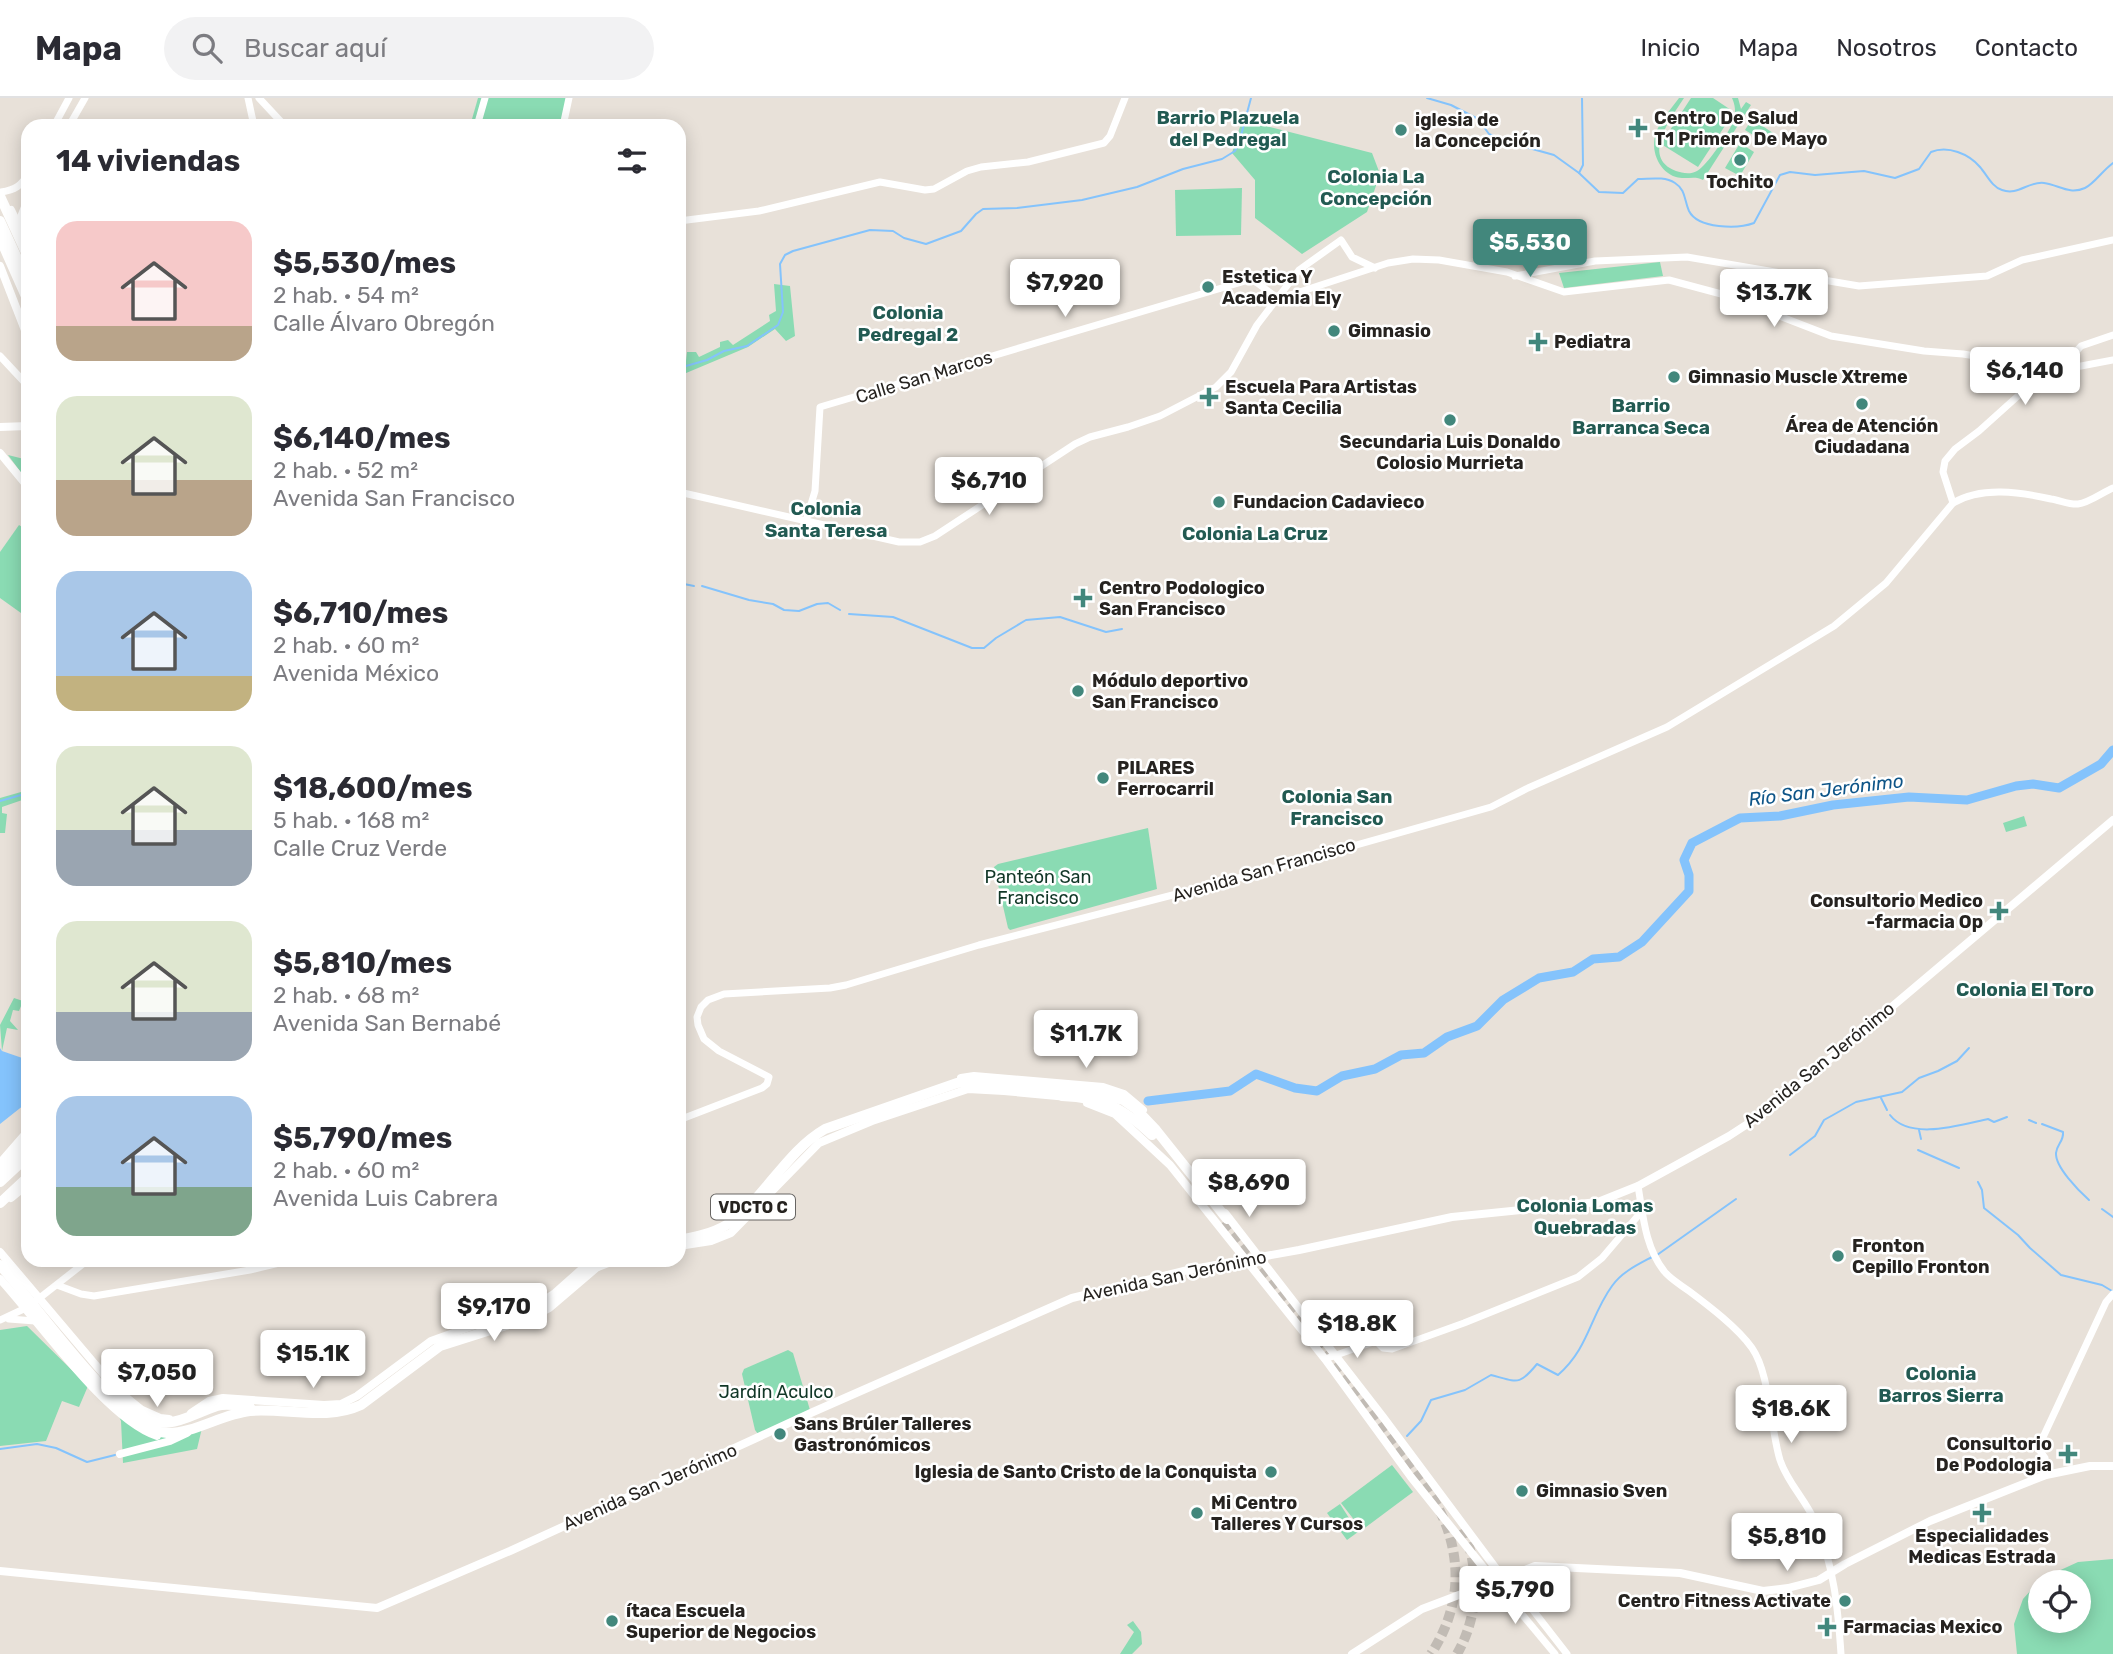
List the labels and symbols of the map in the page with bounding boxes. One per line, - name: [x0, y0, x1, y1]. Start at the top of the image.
- district label: Barrio Plazuela del Pedregal: [1156, 106, 1300, 151]
- place label: Centro De Salud T1 Primero De Mayo: [1654, 107, 1828, 150]
- place label: iglesia de la Concepción: [1415, 109, 1541, 152]
- marker: Centro De Salud T1 Primero De Mayo: [1628, 118, 1648, 138]
- marker: iglesia de la Concepción: [1393, 122, 1409, 138]
- marker: Tochito: [1732, 152, 1748, 168]
- district label: Colonia La Concepción: [1320, 165, 1432, 210]
- place label: Tochito: [1706, 171, 1774, 193]
- pin: $5,530: [1473, 220, 1587, 279]
- pin: $7,920: [1008, 260, 1122, 319]
- place label: Estetica Y Academia Ely: [1222, 266, 1342, 309]
- pin: $13.7K: [1717, 270, 1831, 329]
- marker: Estetica Y Academia Ely: [1200, 279, 1216, 295]
- district label: Colonia Pedregal 2: [858, 301, 958, 346]
- place label: Gimnasio: [1348, 320, 1431, 342]
- marker: Gimnasio: [1326, 323, 1342, 339]
- place label: Pediatra: [1554, 331, 1631, 353]
- marker: Pediatra: [1528, 332, 1548, 352]
- street label: Calle San Marcos: [853, 346, 995, 408]
- pin: $6,140: [1968, 348, 2082, 407]
- place label: Gimnasio Muscle Xtreme: [1688, 366, 1908, 388]
- marker: Gimnasio Muscle Xtreme: [1666, 369, 1682, 385]
- place label: Escuela Para Artistas Santa Cecilia: [1225, 376, 1417, 419]
- marker: Escuela Para Artistas Santa Cecilia: [1199, 387, 1219, 407]
- district label: Barrio Barranca Seca: [1572, 394, 1710, 439]
- marker: Área de Atención Ciudadana: [1854, 396, 1870, 412]
- marker: Secundaria Luis Donaldo Colosio Murrieta: [1442, 412, 1458, 428]
- place label: Área de Atención Ciudadana: [1786, 415, 1938, 458]
- place label: Secundaria Luis Donaldo Colosio Murrieta: [1340, 431, 1560, 474]
- pin: $6,710: [932, 458, 1046, 517]
- place label: Fundacion Cadavieco: [1233, 491, 1424, 513]
- marker: Fundacion Cadavieco: [1211, 494, 1227, 510]
- district label: Colonia Santa Teresa: [765, 497, 887, 542]
- district label: Colonia La Cruz: [1182, 522, 1328, 545]
- place label: Centro Podologico San Francisco: [1099, 577, 1265, 620]
- marker: Centro Podologico San Francisco: [1073, 588, 1093, 608]
- place label: Módulo deportivo San Francisco: [1092, 670, 1248, 713]
- marker: Módulo deportivo San Francisco: [1070, 683, 1086, 699]
- place label: PILARES Ferrocarril: [1117, 757, 1214, 800]
- water label: Río San Jerónimo: [1747, 769, 1905, 811]
- marker: PILARES Ferrocarril: [1095, 770, 1111, 786]
- district label: Colonia San Francisco: [1282, 785, 1392, 830]
- street label: Avenida San Francisco: [1170, 833, 1358, 907]
- park label: Panteón San Francisco: [985, 866, 1091, 909]
- place label: Consultorio Medico -farmacia Op: [1810, 890, 1983, 933]
- marker: Consultorio Medico -farmacia Op: [1989, 901, 2009, 921]
- district label: Colonia El Toro: [1956, 978, 2094, 1001]
- street label: Avenida San Jerónimo: [1739, 997, 1899, 1133]
- pin: $11.7K: [1029, 1010, 1143, 1070]
- pin: $8,690: [1192, 1160, 1306, 1219]
- road number: VDCTO C: [711, 1194, 795, 1219]
- district label: Colonia Lomas Quebradas: [1517, 1194, 1653, 1239]
- place label: Fronton Cepillo Fronton: [1852, 1235, 1989, 1278]
- street label: Avenida San Jerónimo: [1080, 1246, 1268, 1306]
- marker: Fronton Cepillo Fronton: [1830, 1248, 1846, 1264]
- pin: $9,170: [437, 1284, 551, 1343]
- pin: $18.8K: [1300, 1300, 1414, 1360]
- pin: $15.1K: [256, 1330, 370, 1390]
- pin: $7,050: [100, 1350, 214, 1409]
- district label: Colonia Barros Sierra: [1878, 1362, 2004, 1407]
- park label: Jardín Aculco: [718, 1381, 834, 1403]
- pin: $18.6K: [1734, 1386, 1848, 1445]
- place label: Sans Brúler Talleres Gastronómicos: [794, 1413, 972, 1456]
- marker: Sans Brúler Talleres Gastronómicos: [772, 1426, 788, 1442]
- place label: Consultorio De Podologia: [1936, 1433, 2052, 1476]
- street label: Avenida San Jerónimo: [560, 1439, 740, 1535]
- marker: Consultorio De Podologia: [2058, 1444, 2078, 1464]
- place label: Iglesia de Santo Cristo de la Conquista: [914, 1461, 1257, 1483]
- marker: Iglesia de Santo Cristo de la Conquista: [1263, 1464, 1279, 1480]
- place label: Gimnasio Sven: [1536, 1480, 1667, 1502]
- marker: Gimnasio Sven: [1514, 1483, 1530, 1499]
- place label: Mi Centro Talleres Y Cursos: [1211, 1492, 1363, 1535]
- marker: Especialidades Medicas Estrada: [1972, 1503, 1992, 1523]
- marker: Mi Centro Talleres Y Cursos: [1189, 1505, 1205, 1521]
- pin: $5,810: [1730, 1514, 1844, 1573]
- place label: Especialidades Medicas Estrada: [1908, 1525, 2056, 1568]
- pin: $5,790: [1458, 1566, 1572, 1626]
- place label: Centro Fitness Activate: [1618, 1590, 1831, 1612]
- marker: Centro Fitness Activate: [1837, 1593, 1853, 1609]
- place label: ítaca Escuela Superior de Negocios: [626, 1600, 816, 1643]
- marker: ítaca Escuela Superior de Negocios: [604, 1613, 620, 1629]
- place label: Farmacias Mexico: [1843, 1616, 2002, 1638]
- marker: Farmacias Mexico: [1817, 1617, 1837, 1637]

